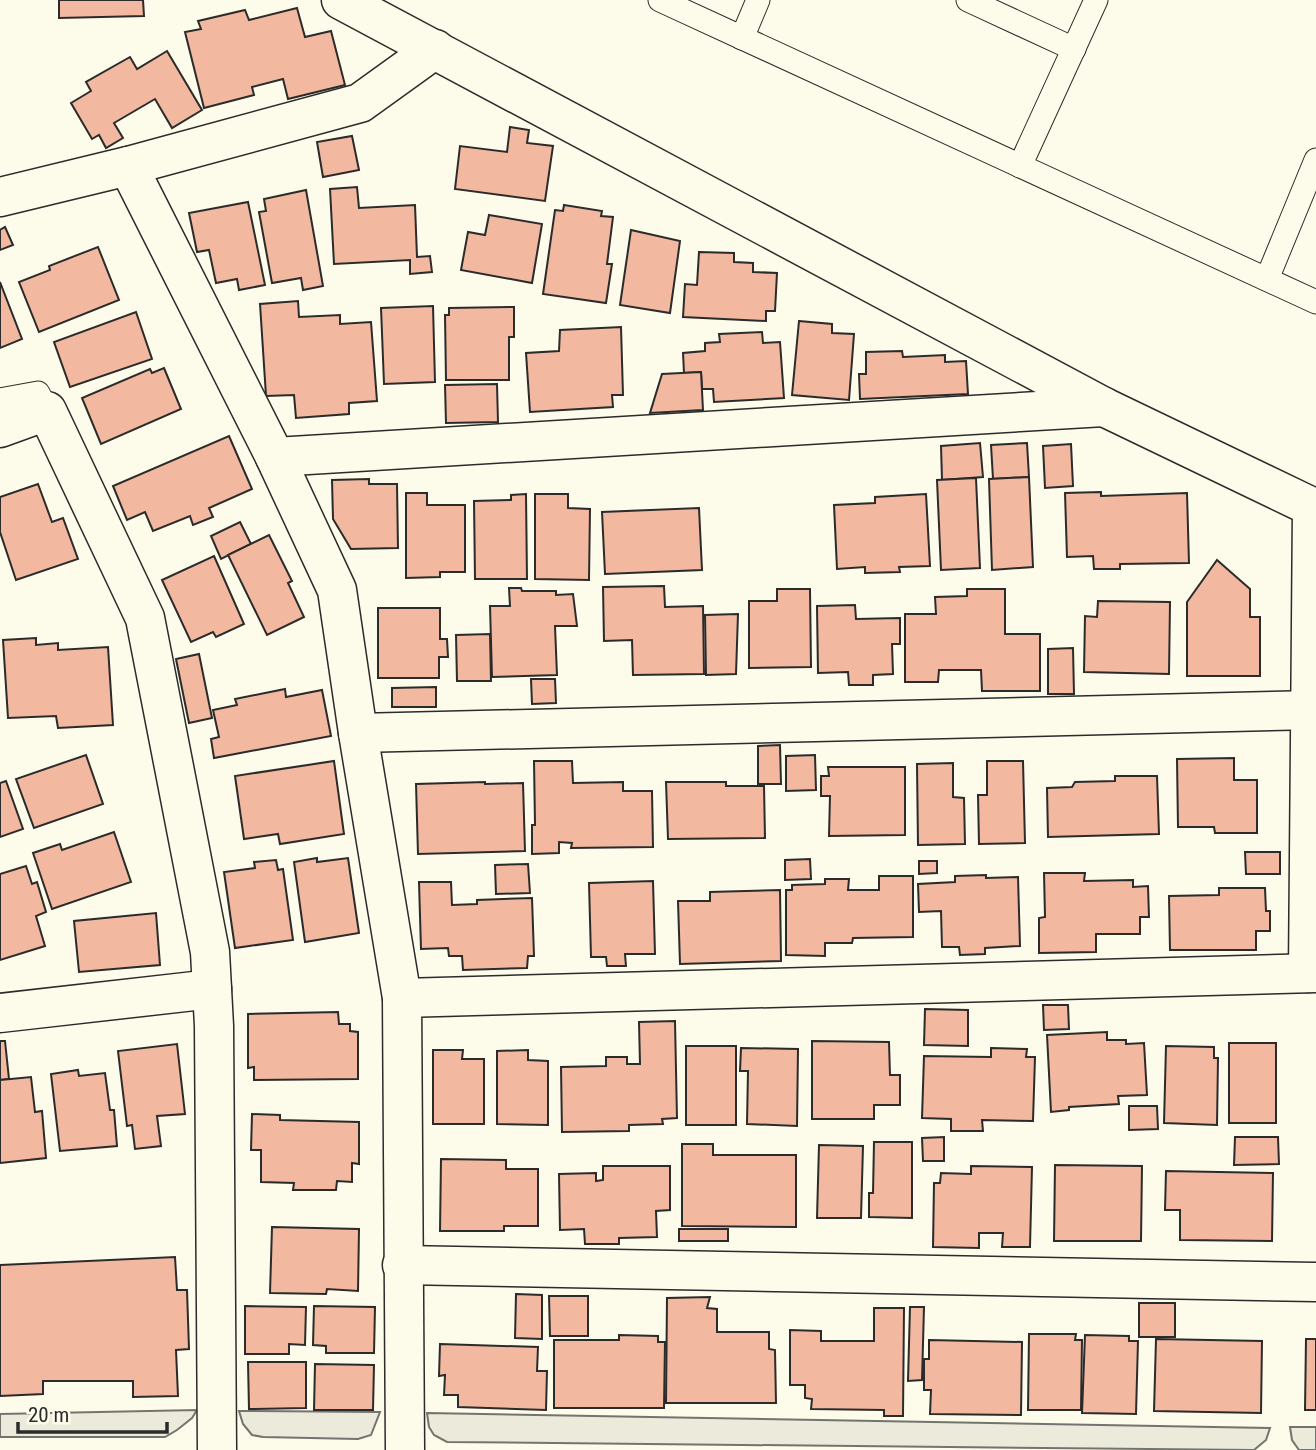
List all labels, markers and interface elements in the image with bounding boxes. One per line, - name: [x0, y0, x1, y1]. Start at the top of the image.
- scale bar: [18, 1390, 166, 1434]
- text: 20 m: [28, 1403, 69, 1427]

